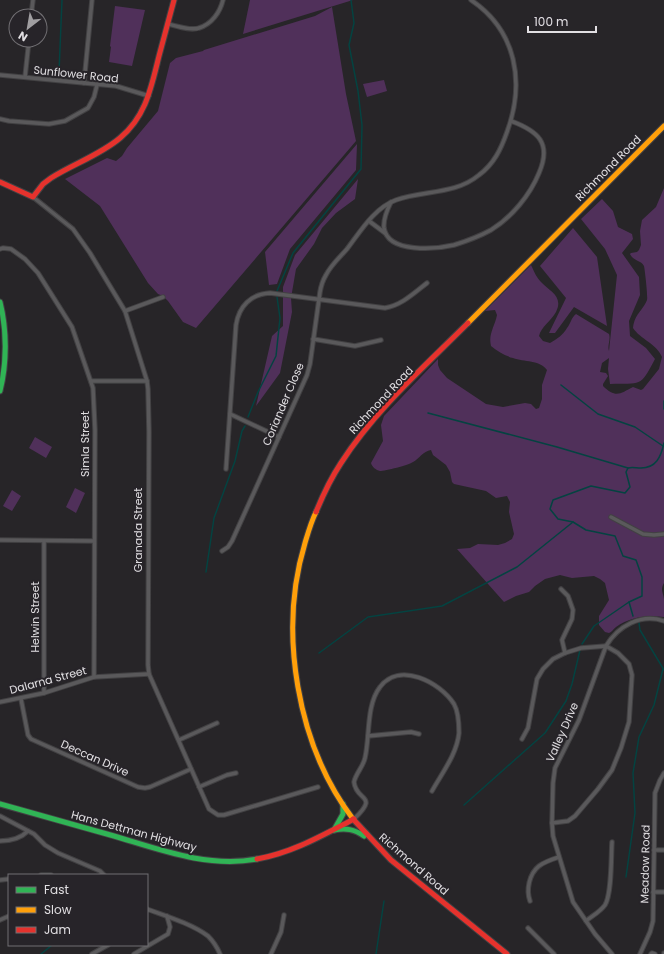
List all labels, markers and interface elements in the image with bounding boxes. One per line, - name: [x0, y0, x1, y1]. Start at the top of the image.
- north arrow: [8, 8, 48, 48]
- scale bar: [528, 8, 596, 34]
- text: 100 m: [534, 13, 568, 30]
- text: N: [15, 28, 31, 46]
- street label: Sunflower Road: [33, 62, 119, 86]
- street label: Richmond Road: [571, 131, 645, 205]
- street label: Coriander Close: [258, 360, 308, 448]
- street label: Richmond Road: [345, 363, 417, 437]
- street label: Simla Street: [77, 411, 93, 477]
- street label: Granada Street: [130, 488, 146, 572]
- street label: Helwin Street: [27, 581, 43, 653]
- street label: Dalarna Street: [8, 662, 88, 698]
- street label: Valley Drive: [542, 699, 582, 764]
- street label: Deccan Drive: [58, 736, 132, 780]
- street label: Hans Dettman Highway: [69, 807, 199, 856]
- street label: Meadow Road: [636, 824, 654, 904]
- street label: Richmond Road: [376, 829, 452, 899]
- legend: [8, 874, 148, 946]
- text: Fast: [44, 881, 69, 898]
- text: Slow: [44, 901, 72, 918]
- text: Jam: [44, 921, 71, 938]

